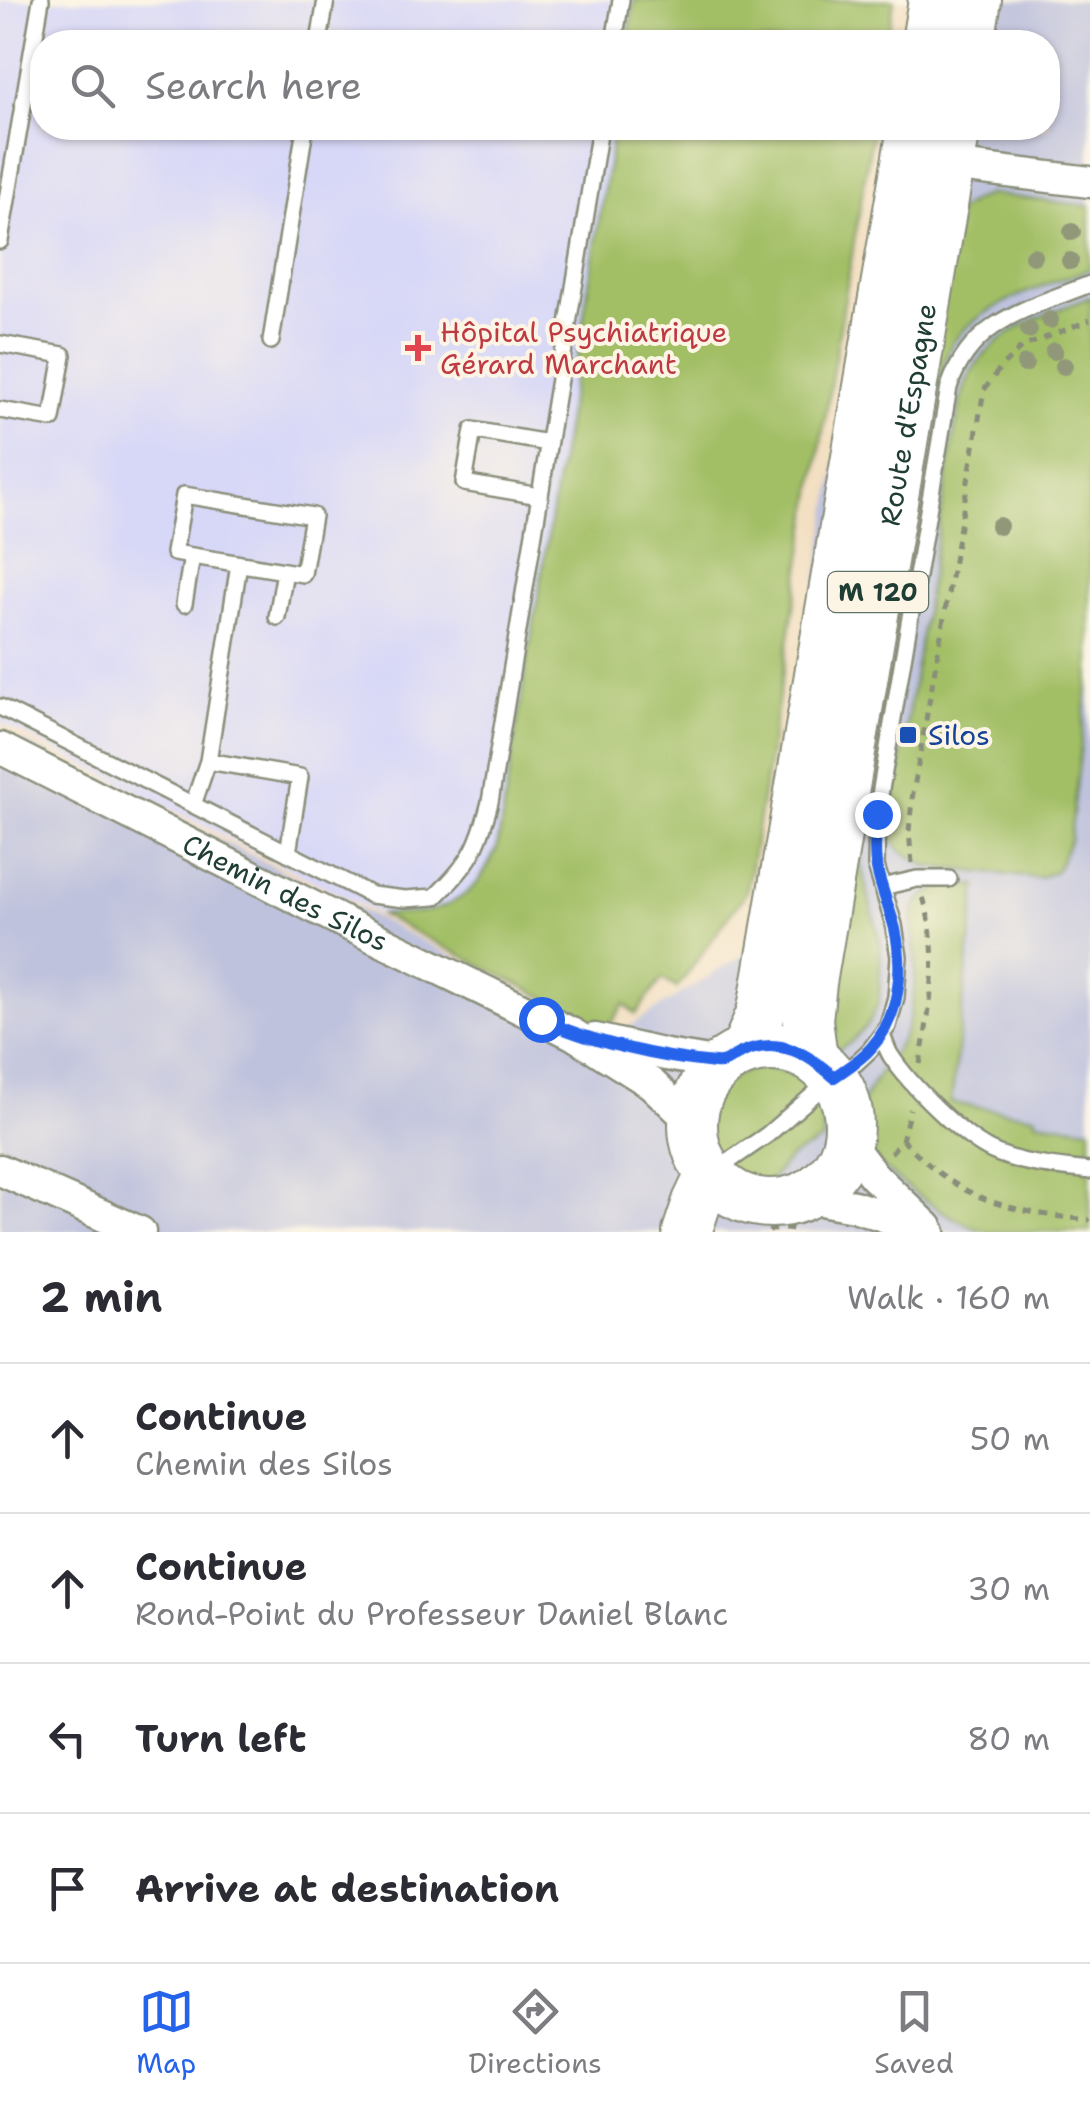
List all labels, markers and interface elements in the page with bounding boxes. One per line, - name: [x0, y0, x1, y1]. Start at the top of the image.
- search box: [30, 30, 1060, 140]
- icon: search: [65, 58, 120, 113]
- text: Search here: [145, 60, 362, 111]
- street label: Route d'Espagne: [870, 300, 945, 529]
- place label: Hôpital Psychiatrique Gérard Marchant: [440, 313, 727, 383]
- marker: Hôpital Psychiatrique Gérard Marchant: [405, 335, 431, 361]
- road number: M 120: [828, 572, 928, 612]
- place label: Silos: [928, 716, 990, 754]
- marker: Silos: [897, 724, 919, 746]
- route end: [855, 792, 901, 838]
- street label: Chemin des Silos: [176, 825, 395, 960]
- route start: [519, 997, 565, 1043]
- text: 2 min: [40, 1269, 162, 1325]
- text: Walk · 160 m: [847, 1276, 1050, 1319]
- text: Continue: [135, 1391, 307, 1442]
- icon: ahead: [40, 1411, 95, 1466]
- text: 50 m: [970, 1417, 1050, 1460]
- text: Chemin des Silos: [135, 1442, 393, 1485]
- text: Continue: [135, 1541, 307, 1592]
- icon: ahead: [40, 1561, 95, 1616]
- text: 30 m: [967, 1567, 1050, 1610]
- text: Rond-Point du Professeur Daniel Blanc: [135, 1592, 728, 1635]
- icon: left: [40, 1711, 95, 1766]
- text: Turn left: [135, 1713, 307, 1764]
- text: 80 m: [967, 1717, 1050, 1760]
- icon: arrive: [40, 1861, 95, 1916]
- text: Arrive at destination: [135, 1863, 559, 1914]
- tab: Map: [136, 1984, 196, 2082]
- tab: Directions: [469, 1984, 602, 2082]
- tab: Saved: [874, 1984, 954, 2082]

